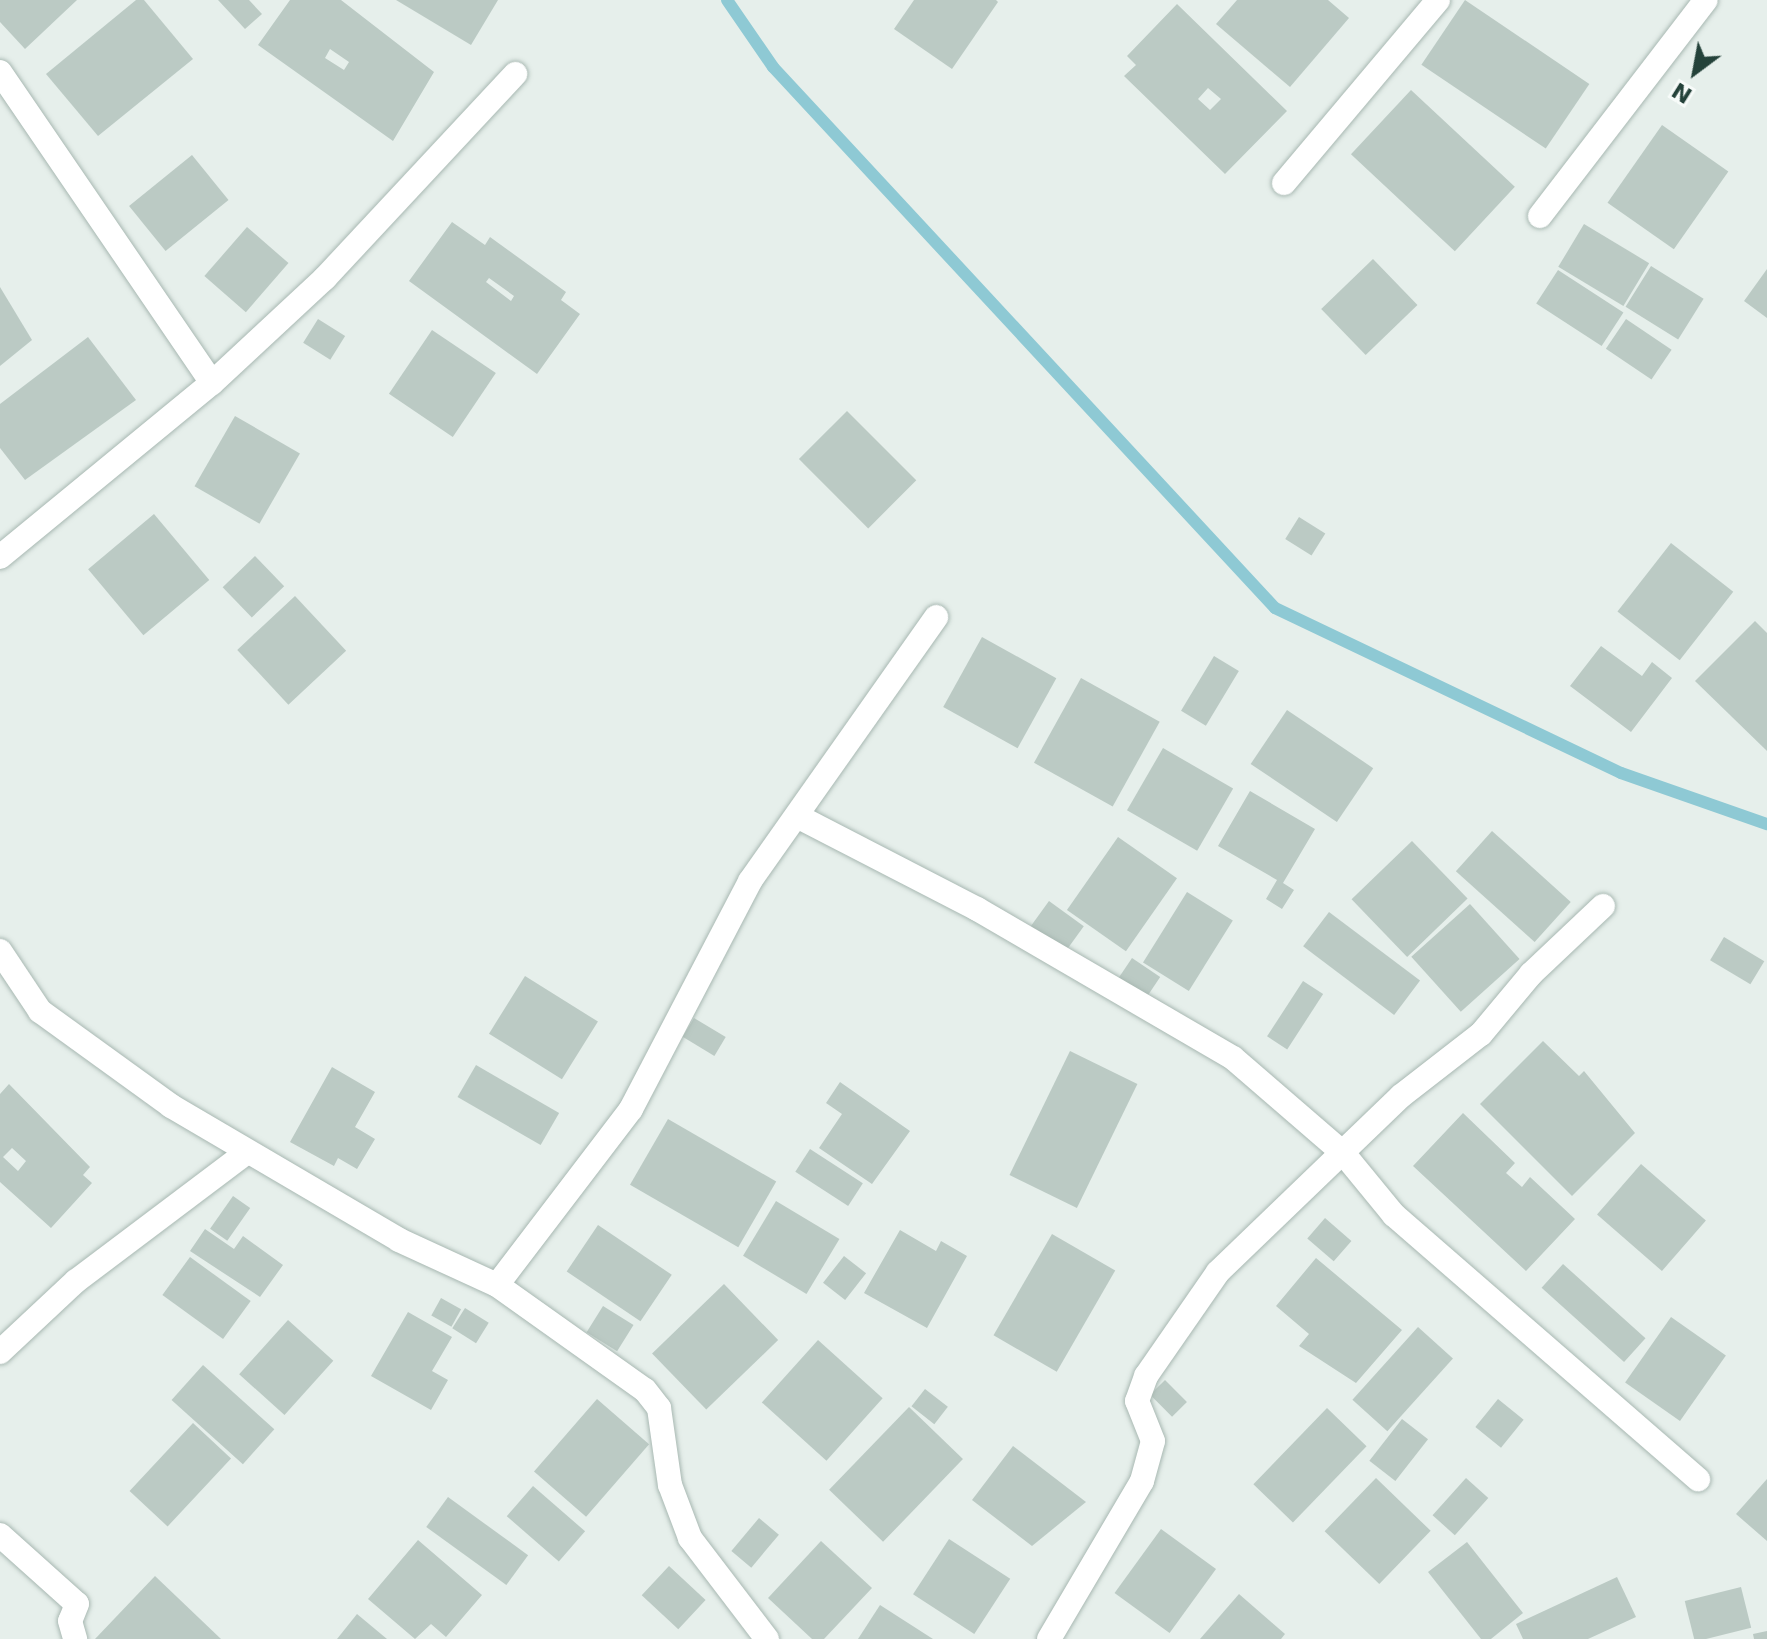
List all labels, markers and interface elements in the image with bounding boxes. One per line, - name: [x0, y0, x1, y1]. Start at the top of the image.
- north arrow: [1655, 32, 1735, 112]
- text: N: [1668, 77, 1696, 108]

